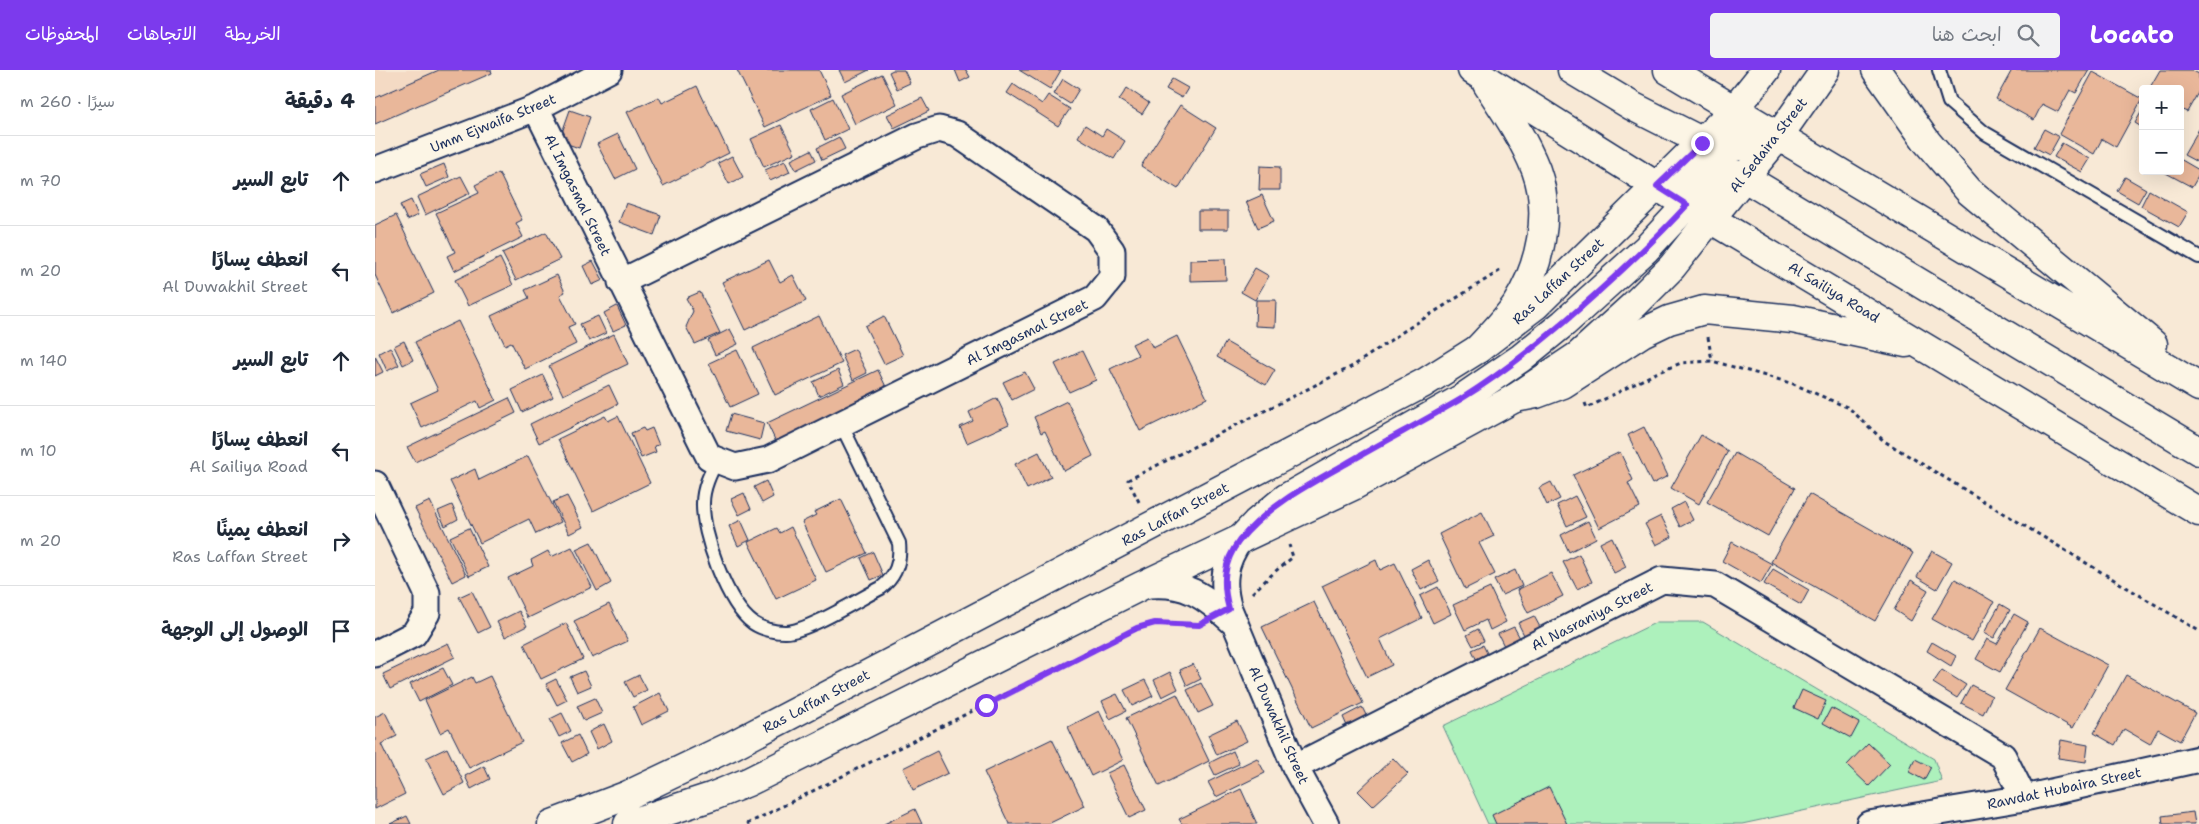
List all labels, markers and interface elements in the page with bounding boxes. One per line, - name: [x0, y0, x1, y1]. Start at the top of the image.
- search box: [1710, 13, 2060, 58]
- text: Locato: [2090, 19, 2174, 51]
- icon: search: [2014, 21, 2042, 49]
- text: المحفوظات: [25, 22, 99, 46]
- text: الاتجاهات: [127, 22, 197, 46]
- text: الخريطة: [225, 22, 281, 46]
- text: ابحث هنا: [1932, 22, 2002, 47]
- map controls: [2139, 85, 2184, 175]
- button: +: [2139, 85, 2184, 130]
- text: 4 دقيقة: [285, 87, 355, 115]
- street label: Umm Ejwaifa Street: [428, 90, 558, 156]
- text: سيرًا · 260 m: [20, 91, 115, 112]
- street label: Al Sedaira Street: [1725, 94, 1811, 196]
- button: −: [2139, 130, 2184, 175]
- street label: Al Imgasmal Street: [541, 131, 615, 259]
- route end: [1691, 132, 1714, 155]
- text: تابع السير: [234, 167, 308, 192]
- icon: ahead: [327, 167, 355, 195]
- text: 70 m: [20, 170, 61, 191]
- street label: Ras Laffan Street: [1508, 234, 1608, 328]
- text: انعطف يسارًا: [212, 247, 308, 272]
- icon: left: [327, 257, 355, 285]
- street label: Al Sailiya Road: [1785, 258, 1883, 327]
- text: 20 m: [20, 260, 61, 281]
- text: Al Duwakhil Street: [162, 276, 308, 297]
- street label: Al Imgasmal Street: [963, 295, 1091, 369]
- text: تابع السير: [234, 347, 308, 372]
- icon: ahead: [327, 347, 355, 375]
- text: 140 m: [20, 350, 68, 371]
- text: انعطف يسارًا: [212, 427, 308, 452]
- icon: left: [327, 437, 355, 465]
- text: 10 m: [20, 440, 57, 461]
- text: Al Sailiya Road: [189, 456, 308, 477]
- street label: Ras Laffan Street: [1118, 478, 1232, 550]
- text: انعطف يمينًا: [217, 517, 308, 542]
- icon: right: [327, 527, 355, 555]
- text: 20 m: [20, 530, 61, 551]
- text: Ras Laffan Street: [172, 546, 308, 567]
- street label: Al Nasraniya Street: [1528, 578, 1656, 654]
- text: الوصول إلى الوجهة: [161, 617, 308, 642]
- icon: arrive: [327, 617, 355, 645]
- street label: Al Duwakhil Street: [1245, 663, 1313, 787]
- street label: Ras Laffan Street: [759, 665, 873, 737]
- route start: [975, 694, 998, 717]
- street label: Rawdat Hubaira Street: [1985, 763, 2143, 813]

